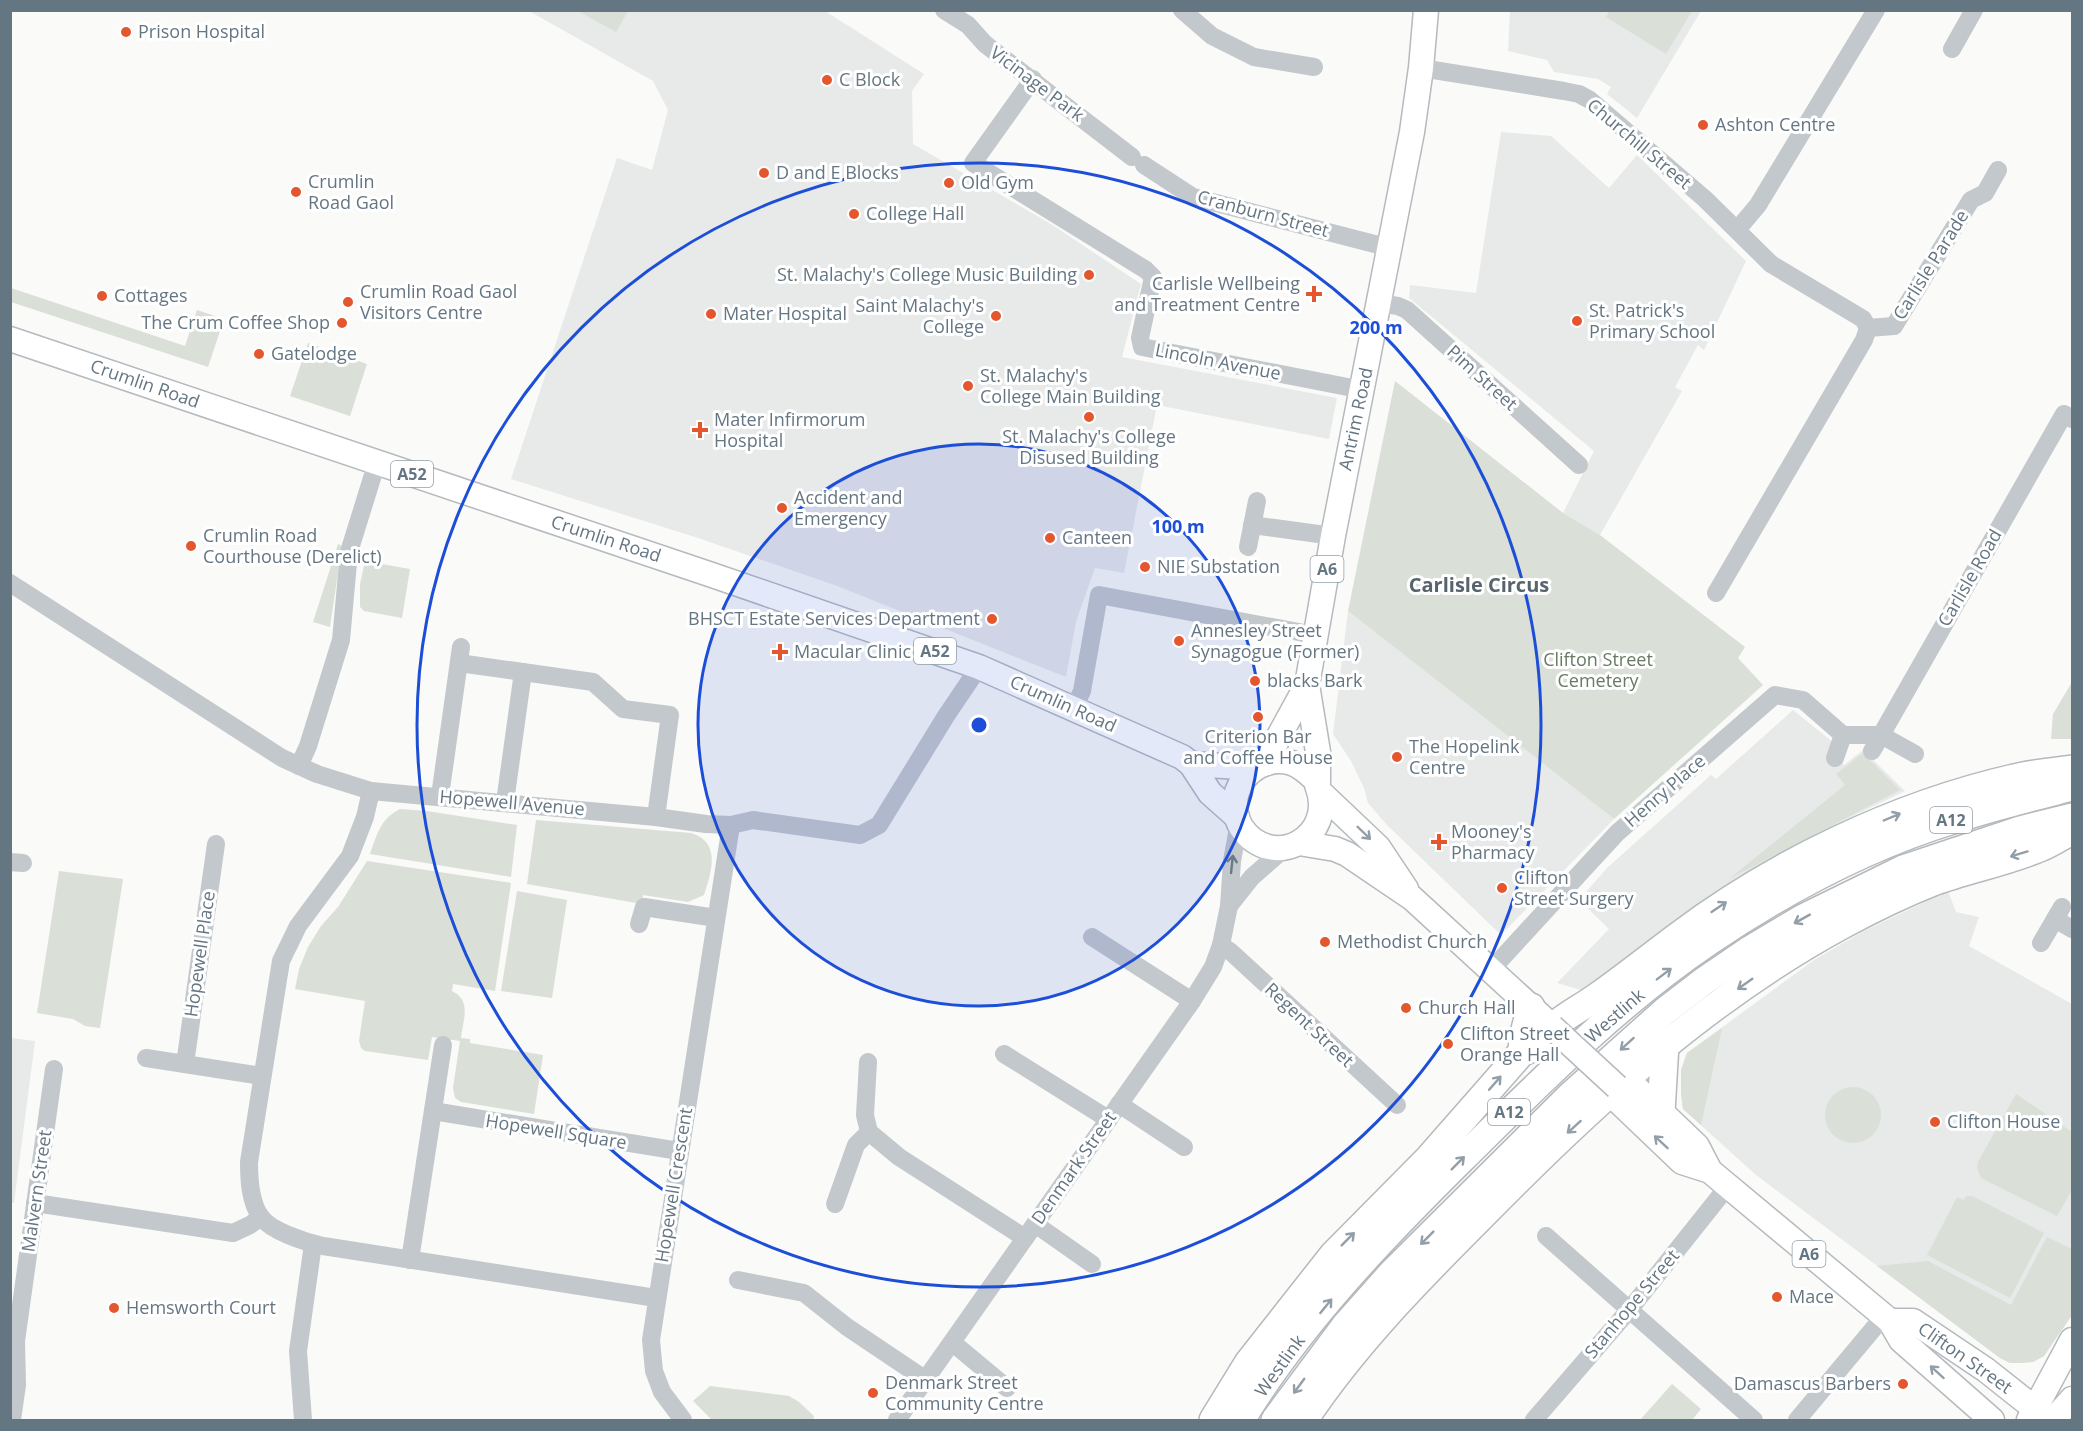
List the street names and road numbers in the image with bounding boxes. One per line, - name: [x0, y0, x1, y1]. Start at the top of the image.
- street label: Vicinage Park: [986, 40, 1090, 127]
- street label: Churchill Street: [1583, 93, 1697, 194]
- street label: Cranburn Street: [1195, 184, 1332, 242]
- street label: Carlisle Parade: [1887, 205, 1973, 324]
- street label: Lincoln Avenue: [1153, 337, 1283, 385]
- street label: Pim Street: [1442, 339, 1523, 415]
- street label: Crumlin Road: [87, 353, 203, 413]
- street label: Antrim Road: [1332, 365, 1378, 473]
- road number: A52: [391, 461, 433, 487]
- street label: Crumlin Road: [548, 509, 664, 567]
- street label: Carlisle Road: [1932, 524, 2007, 631]
- road number: A6: [1310, 556, 1344, 582]
- road number: A52: [914, 638, 956, 664]
- street label: Crumlin Road: [1006, 669, 1120, 737]
- street label: Henry Place: [1619, 749, 1710, 832]
- street label: Hopewell Avenue: [438, 784, 586, 820]
- road number: A12: [1930, 807, 1972, 833]
- street label: Hopewell Place: [178, 889, 220, 1018]
- street label: Regent Street: [1260, 977, 1359, 1072]
- street label: Westlink: [1580, 982, 1650, 1048]
- road number: A12: [1488, 1099, 1530, 1125]
- street label: Hopewell Crescent: [649, 1106, 697, 1264]
- street label: Denmark Street: [1025, 1106, 1121, 1229]
- street label: Hopewell Square: [484, 1108, 628, 1154]
- street label: Malvern Street: [16, 1128, 56, 1254]
- road number: A6: [1792, 1241, 1826, 1267]
- street label: Stanhope Street: [1579, 1244, 1684, 1363]
- street label: Clifton Street: [1914, 1316, 2017, 1398]
- street label: Westlink: [1249, 1329, 1310, 1401]

